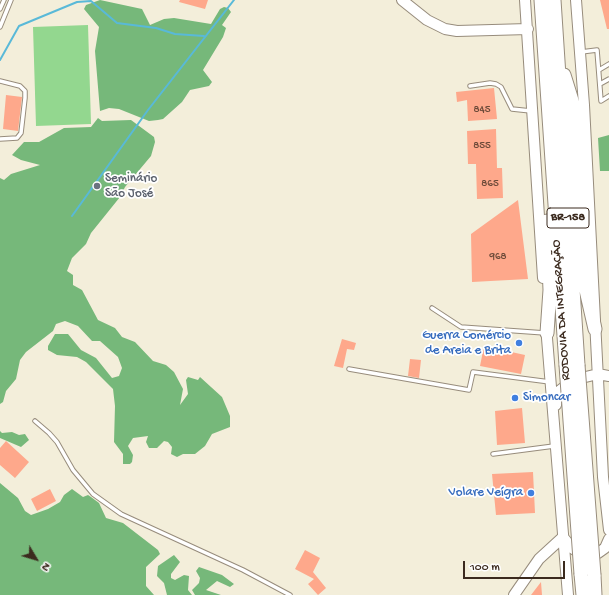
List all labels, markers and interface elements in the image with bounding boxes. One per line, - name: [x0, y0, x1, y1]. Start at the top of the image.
- house number: 845: [473, 103, 491, 117]
- house number: 855: [473, 139, 491, 153]
- place label: Seminário São José: [105, 171, 157, 202]
- house number: 865: [481, 177, 499, 191]
- marker: Seminário São José: [92, 181, 102, 191]
- road number: BR-158: [547, 208, 589, 228]
- street label: RODOVIA DA INTEGRAÇÃO: [549, 239, 575, 381]
- house number: 968: [489, 250, 507, 264]
- place label: Guerra Comércio de Areia e Brita: [422, 328, 511, 359]
- marker: Guerra Comércio de Areia e Brita: [514, 338, 524, 348]
- place label: Simoncar: [523, 390, 570, 406]
- marker: Simoncar: [510, 393, 520, 403]
- place label: Volare Veígra: [449, 485, 523, 501]
- marker: Volare Veígra: [526, 488, 536, 498]
- north arrow: [16, 539, 56, 579]
- scale bar: [465, 553, 567, 579]
- text: N: [39, 560, 52, 573]
- text: 100 m: [470, 561, 500, 575]

